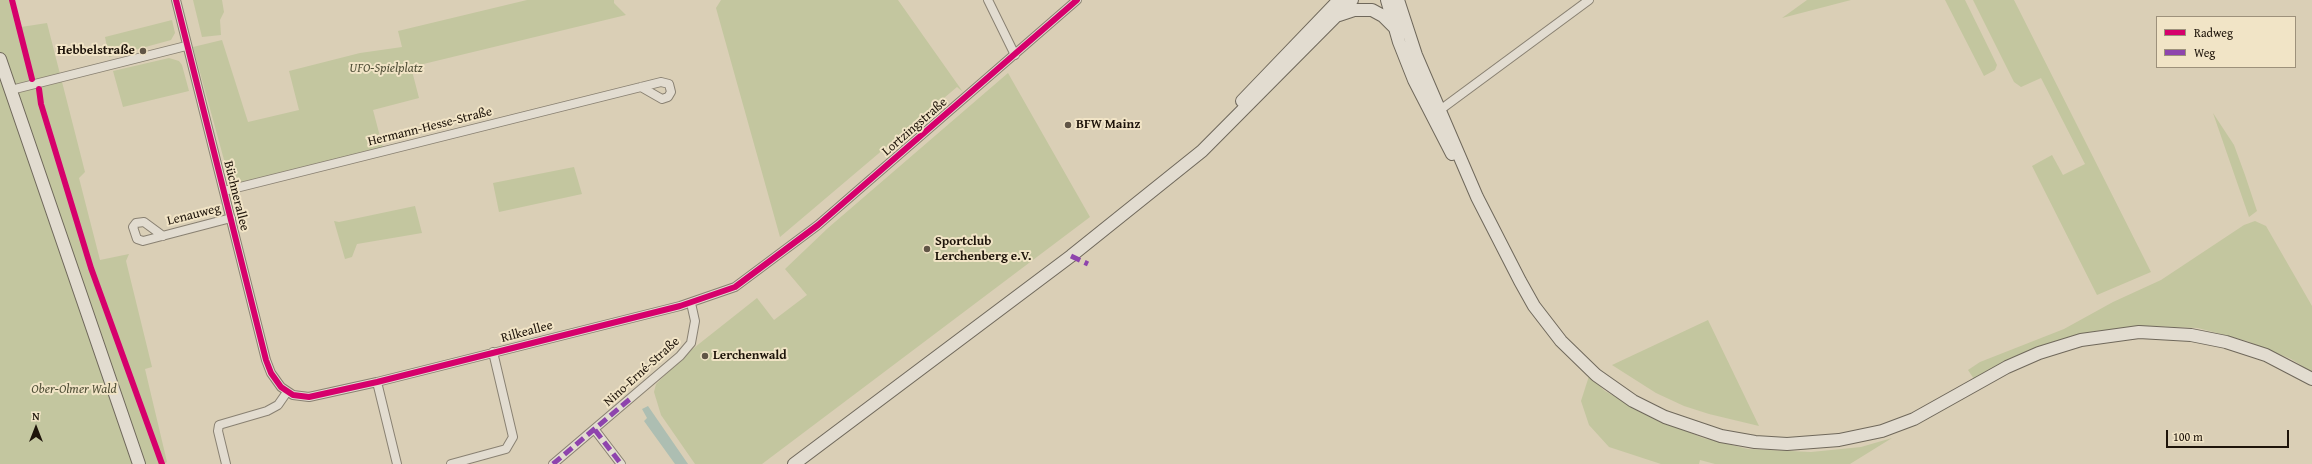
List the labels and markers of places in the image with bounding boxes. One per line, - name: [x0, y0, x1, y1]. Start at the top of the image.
- place label: Hebbelstraße: [57, 43, 135, 59]
- marker: Hebbelstraße: [138, 46, 148, 56]
- place label: BFW Mainz: [1076, 117, 1140, 133]
- marker: BFW Mainz: [1063, 120, 1073, 130]
- place label: Sportclub Lerchenberg e.V.: [935, 234, 1031, 265]
- marker: Sportclub Lerchenberg e.V.: [922, 244, 932, 254]
- place label: Lerchenwald: [713, 348, 787, 364]
- marker: Lerchenwald: [700, 351, 710, 361]

